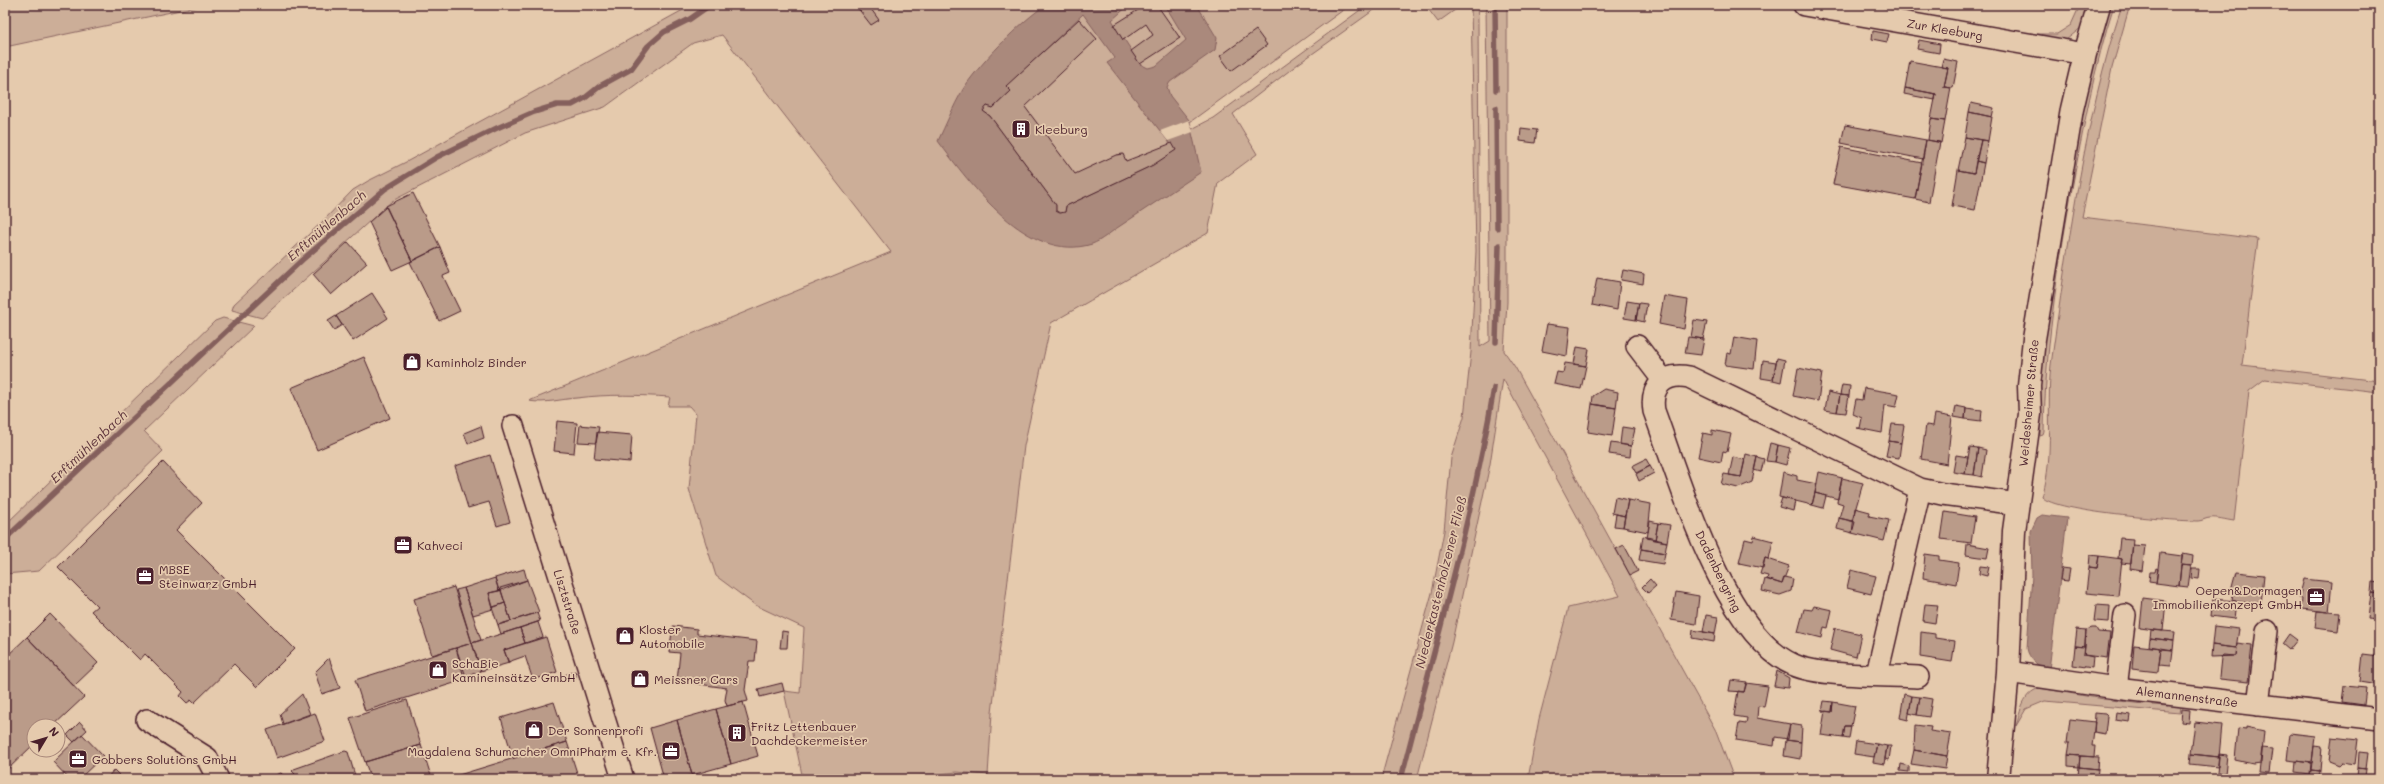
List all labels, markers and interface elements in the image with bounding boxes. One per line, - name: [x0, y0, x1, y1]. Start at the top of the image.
- street label: Zur Kleeburg: [1906, 14, 1984, 44]
- building icon: Kleeburg: [1010, 118, 1032, 140]
- place label: Kleeburg: [1035, 121, 1087, 137]
- water label: Erftmühlenbach: [283, 186, 369, 264]
- street label: Weidesheimer Straße: [2014, 339, 2042, 467]
- shop icon: Kaminholz Binder: [401, 351, 423, 373]
- place label: Kaminholz Binder: [426, 354, 527, 370]
- water label: Erftmühlenbach: [46, 406, 130, 486]
- water label: Niederkastenholzener Fließ: [1410, 494, 1470, 670]
- street label: Dadenbergring: [1692, 528, 1746, 614]
- office icon: Kahveci: [392, 534, 414, 556]
- place label: Kahveci: [417, 537, 463, 553]
- place label: MBSE Steinwarz GmbH: [159, 561, 257, 591]
- office icon: MBSE Steinwarz GmbH: [134, 565, 156, 587]
- street label: Lisztstraße: [550, 567, 586, 637]
- place label: Oepen&Dormagen Immobilienkonzept GmbH: [2153, 582, 2302, 612]
- office icon: Oepen&Dormagen Immobilienkonzept GmbH: [2305, 586, 2327, 608]
- place label: Kloster Automobile: [639, 621, 705, 651]
- shop icon: Kloster Automobile: [614, 625, 636, 647]
- place label: SchaBie Kamineinsätze GmbH: [452, 655, 576, 685]
- shop icon: SchaBie Kamineinsätze GmbH: [427, 659, 449, 681]
- shop icon: Meissner Cars: [629, 668, 651, 690]
- place label: Meissner Cars: [654, 671, 738, 687]
- street label: Alemannenstraße: [2135, 682, 2239, 710]
- north arrow: [26, 718, 66, 758]
- place label: Fritz Lettenbauer Dachdeckermeister: [751, 718, 868, 748]
- shop icon: Der Sonnenprofi: [523, 719, 545, 741]
- place label: Der Sonnenprofi: [548, 722, 644, 738]
- building icon: Fritz Lettenbauer Dachdeckermeister: [726, 722, 748, 744]
- text: N: [46, 724, 63, 739]
- office icon: Magdalena Schumacher OmniPharm e. Kfr.: [660, 740, 682, 762]
- place label: Magdalena Schumacher OmniPharm e. Kfr.: [407, 743, 657, 759]
- office icon: Gobbers Solutions GmbH: [67, 748, 89, 770]
- place label: Gobbers Solutions GmbH: [92, 751, 237, 767]

